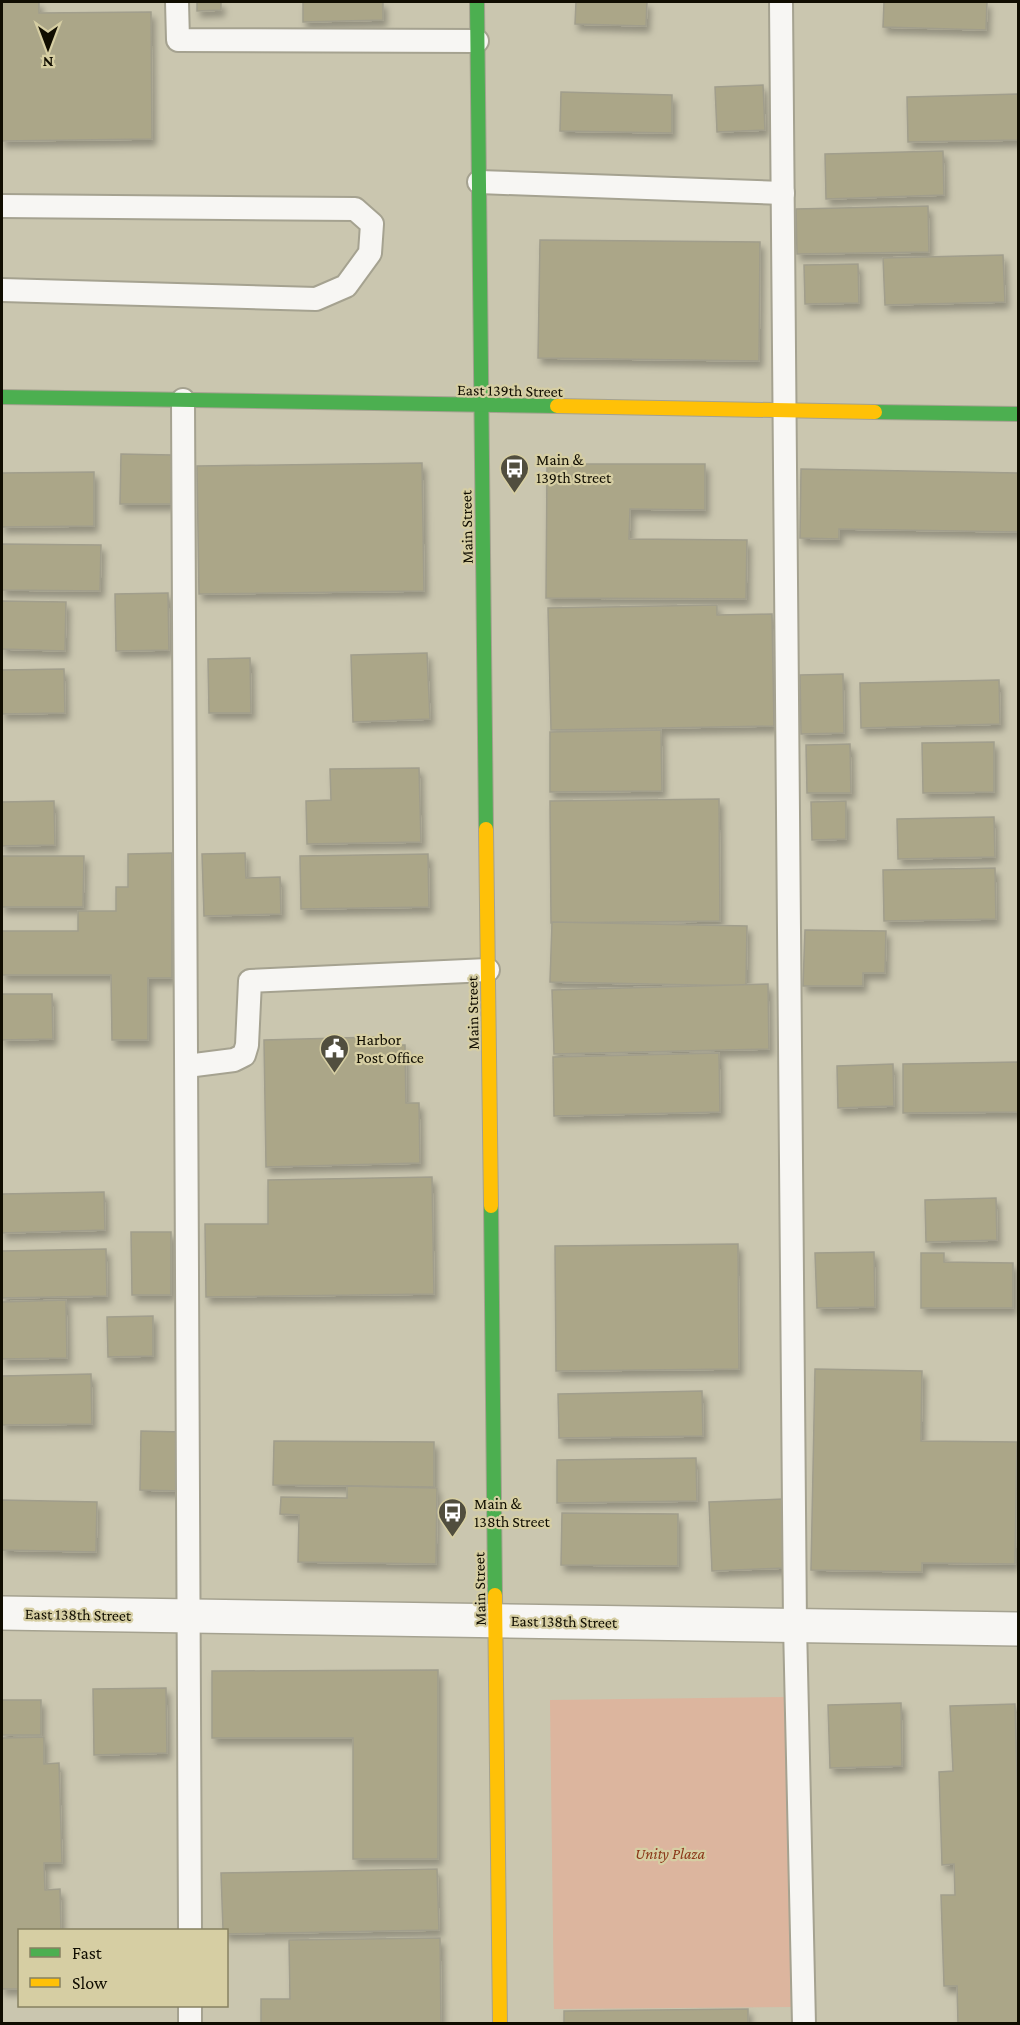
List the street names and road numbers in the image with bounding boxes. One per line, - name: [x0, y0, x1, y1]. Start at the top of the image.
- street label: East 139th Street: [457, 381, 564, 400]
- street label: Main Street: [457, 489, 476, 564]
- street label: Main Street: [463, 975, 482, 1050]
- street label: Main Street: [470, 1551, 489, 1626]
- street label: East 138th Street: [25, 1605, 132, 1624]
- street label: East 138th Street: [511, 1612, 618, 1631]

